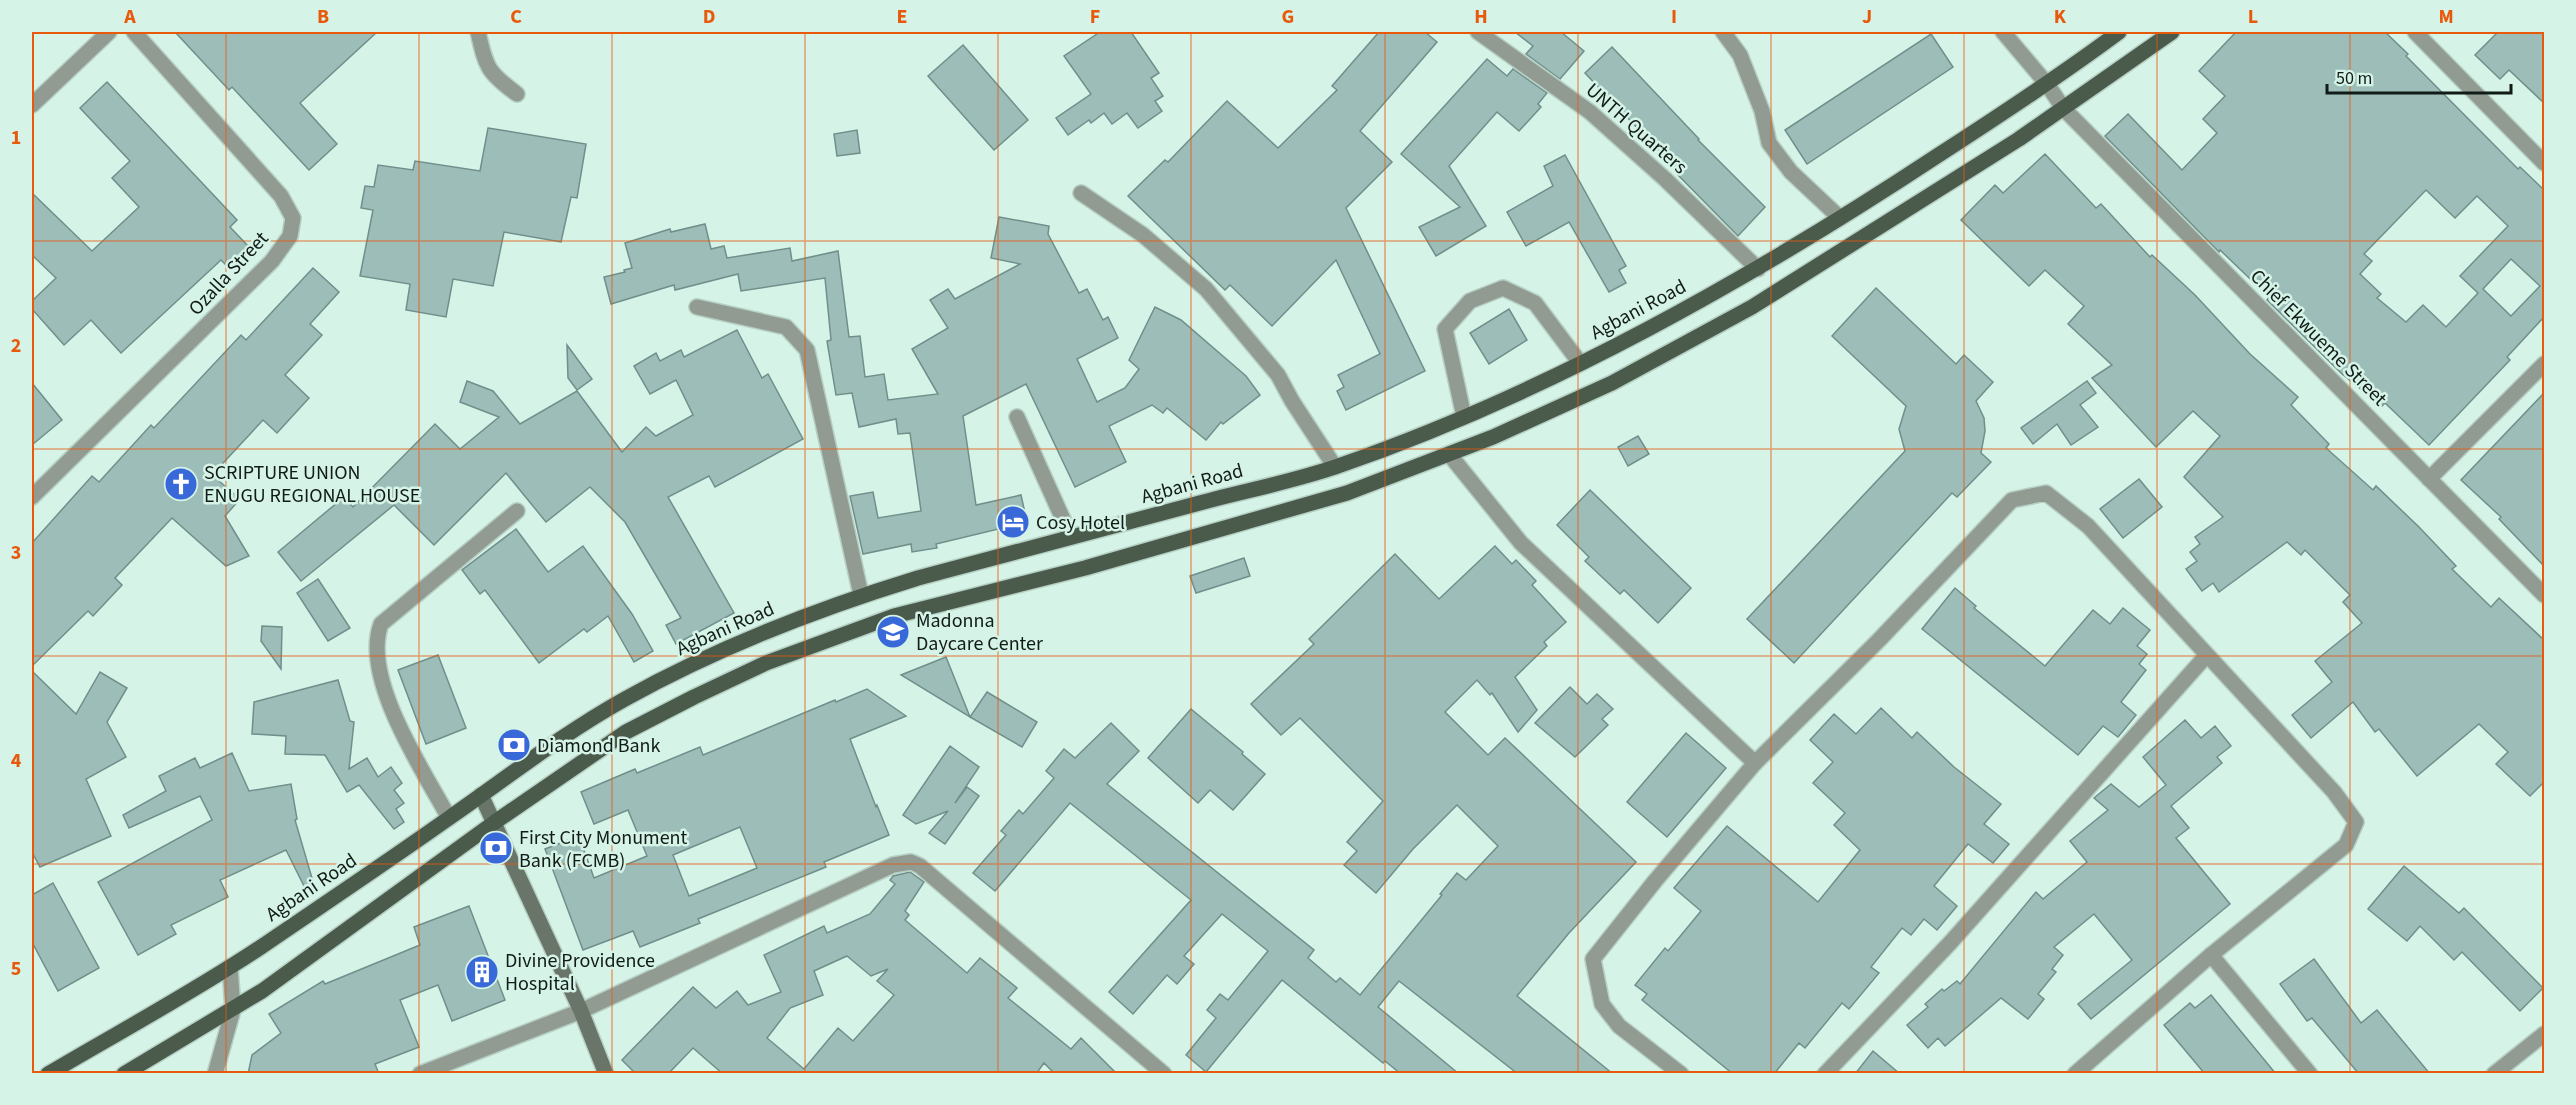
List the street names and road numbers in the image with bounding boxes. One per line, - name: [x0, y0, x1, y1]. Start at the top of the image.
- street label: UNTH Quarters: [1579, 77, 1693, 181]
- street label: Ozalla Street: [182, 225, 275, 322]
- street label: Chief Ekwueme Street: [2244, 263, 2393, 413]
- street label: Agbani Road: [1586, 273, 1691, 347]
- street label: Agbani Road: [1138, 457, 1246, 511]
- street label: Agbani Road: [672, 595, 779, 663]
- street label: Agbani Road: [260, 847, 363, 929]

